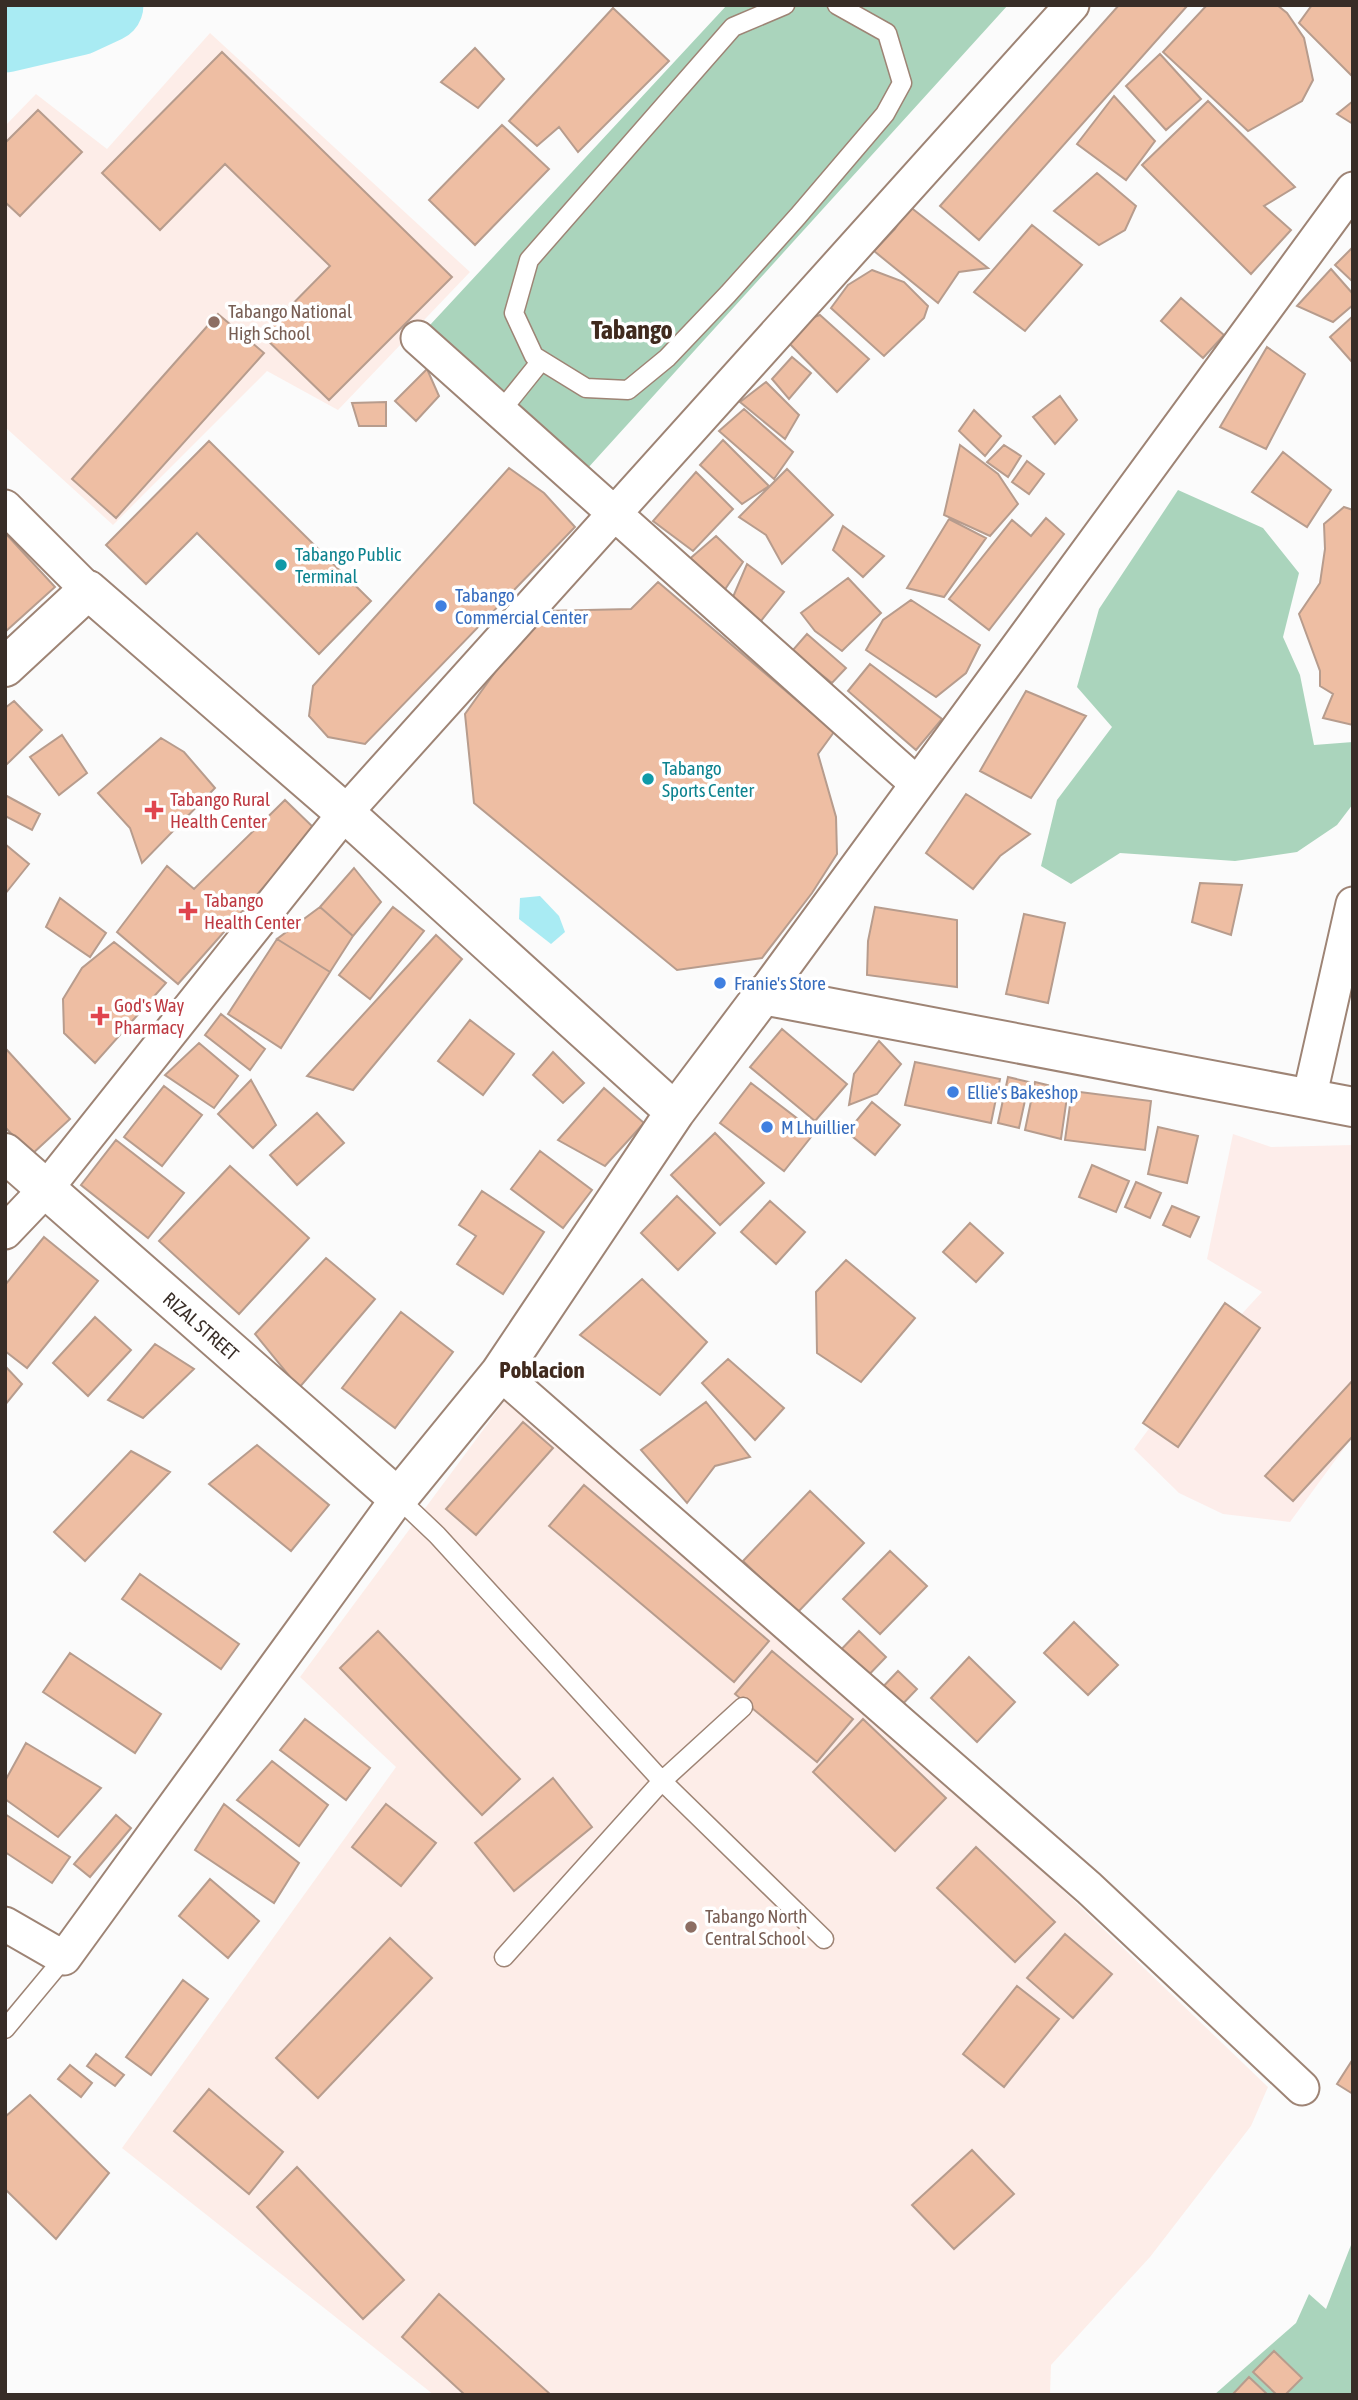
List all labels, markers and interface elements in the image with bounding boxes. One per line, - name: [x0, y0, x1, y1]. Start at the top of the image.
- place label: Tabango National High School: [228, 300, 352, 344]
- marker: Tabango National High School: [206, 314, 222, 330]
- district label: Tabango: [591, 315, 673, 345]
- place label: Tabango Public Terminal: [295, 543, 402, 587]
- marker: Tabango Public Terminal: [273, 557, 289, 573]
- place label: Tabango Commercial Center: [455, 584, 588, 628]
- marker: Tabango Commercial Center: [433, 598, 449, 614]
- place label: Tabango Sports Center: [662, 757, 754, 801]
- marker: Tabango Sports Center: [640, 771, 656, 787]
- place label: Tabango Rural Health Center: [170, 788, 270, 832]
- marker: Tabango Rural Health Center: [144, 800, 164, 820]
- place label: Tabango Health Center: [204, 889, 301, 933]
- marker: Tabango Health Center: [178, 901, 198, 921]
- place label: Franie's Store: [734, 972, 826, 994]
- marker: Franie's Store: [712, 975, 728, 991]
- place label: God's Way Pharmacy: [114, 994, 185, 1038]
- marker: God's Way Pharmacy: [92, 1008, 108, 1024]
- place label: Ellie's Bakeshop: [967, 1081, 1078, 1103]
- marker: Ellie's Bakeshop: [945, 1084, 961, 1100]
- place label: M Lhuillier: [781, 1116, 856, 1138]
- marker: M Lhuillier: [759, 1119, 775, 1135]
- street label: RIZAL STREET: [159, 1287, 244, 1365]
- district label: Poblacion: [499, 1357, 585, 1383]
- place label: Tabango North Central School: [705, 1905, 807, 1949]
- marker: Tabango North Central School: [683, 1919, 699, 1935]

